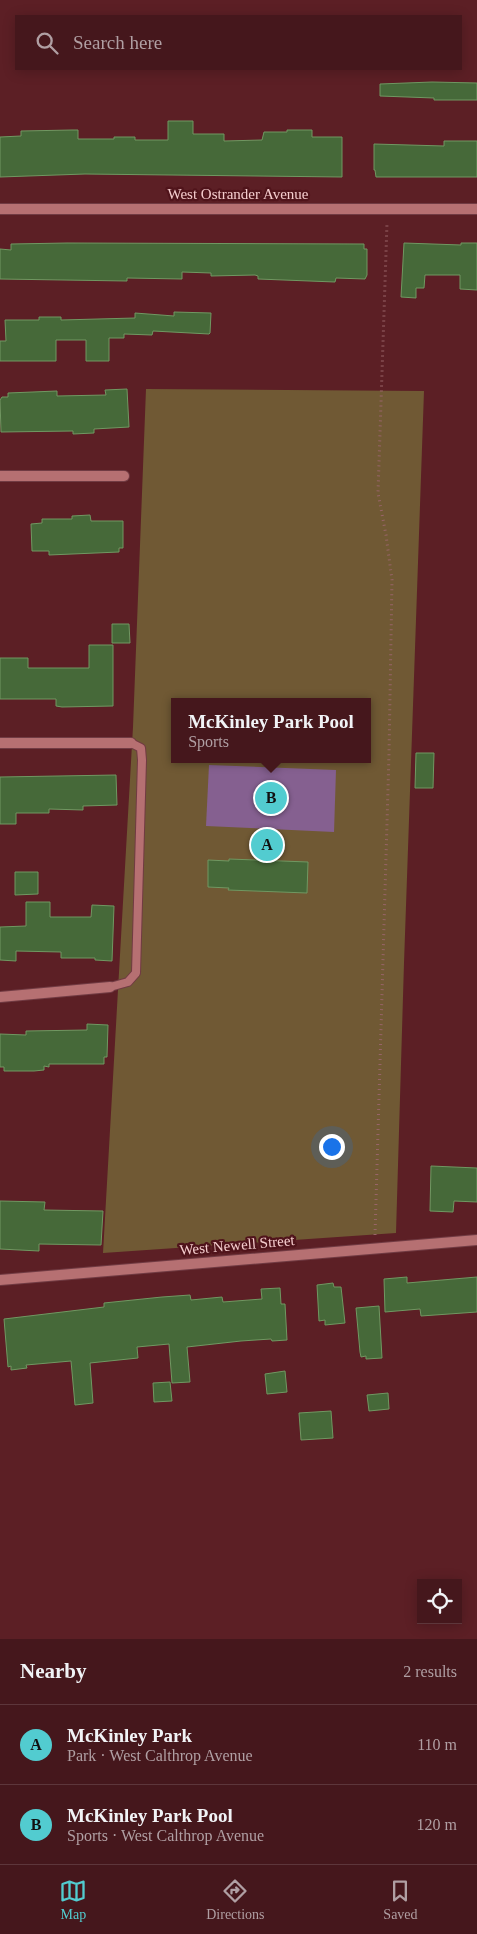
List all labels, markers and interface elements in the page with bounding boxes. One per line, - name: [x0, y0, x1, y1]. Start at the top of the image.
- search box: [15, 15, 462, 70]
- icon: search: [33, 29, 61, 57]
- text: Search here: [73, 32, 162, 53]
- street label: West Ostrander Avenue: [168, 186, 309, 202]
- popup: [171, 698, 371, 763]
- text: McKinley Park Pool: [188, 711, 354, 732]
- text: Sports: [188, 733, 229, 750]
- pin: B: [255, 779, 287, 817]
- pin: A: [251, 826, 283, 864]
- your location: [319, 1134, 345, 1160]
- street label: West Newell Street: [179, 1232, 296, 1258]
- map controls: [417, 1579, 462, 1624]
- button: locate: [417, 1579, 462, 1624]
- text: Nearby: [20, 1659, 87, 1683]
- text: 2 results: [403, 1663, 457, 1680]
- text: McKinley Park: [67, 1725, 192, 1746]
- text: A: [30, 1736, 42, 1753]
- text: 110 m: [417, 1736, 457, 1753]
- text: Park · West Calthrop Avenue: [67, 1747, 253, 1764]
- text: McKinley Park Pool: [67, 1805, 233, 1826]
- text: B: [31, 1816, 41, 1833]
- text: 120 m: [417, 1816, 457, 1833]
- text: Sports · West Calthrop Avenue: [67, 1827, 264, 1844]
- tab: Map: [59, 1877, 87, 1923]
- tab: Directions: [206, 1877, 265, 1923]
- tab: Saved: [383, 1877, 418, 1923]

